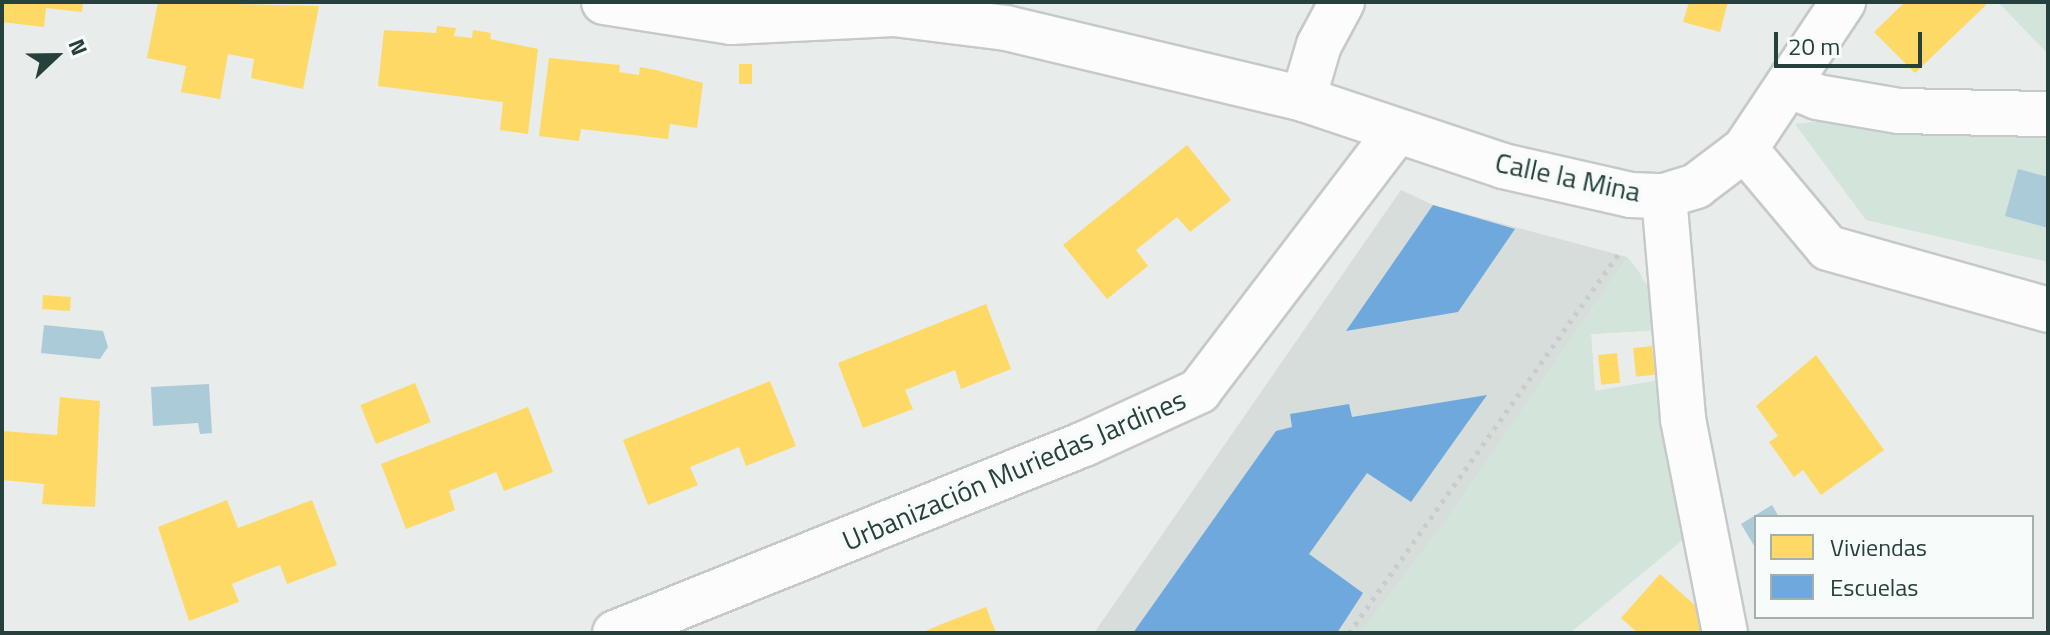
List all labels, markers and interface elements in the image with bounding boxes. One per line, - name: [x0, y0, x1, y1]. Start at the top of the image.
- north arrow: [16, 16, 96, 96]
- scale bar: [1778, 16, 1926, 66]
- text: 20 m: [1788, 28, 1840, 64]
- text: N: [60, 34, 97, 60]
- street label: Calle la Mina: [1492, 145, 1644, 209]
- street label: Urbanización Muriedas Jardines: [837, 382, 1191, 558]
- legend: [1754, 515, 2034, 619]
- text: Viviendas: [1830, 529, 1927, 565]
- text: Escuelas: [1830, 569, 1919, 605]

